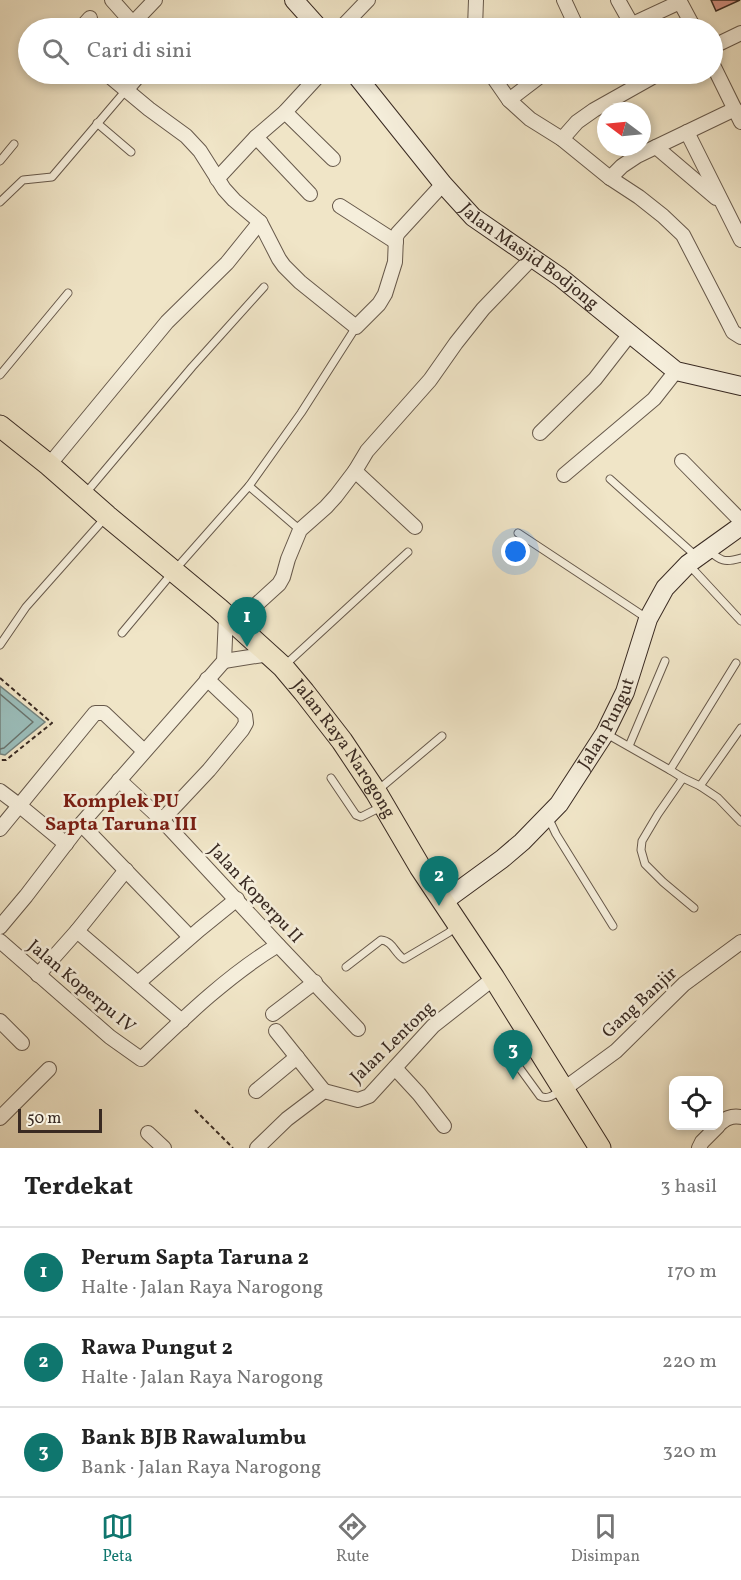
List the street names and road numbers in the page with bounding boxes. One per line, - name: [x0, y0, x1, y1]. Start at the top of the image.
- street label: Jalan Masjid Bodjong: [454, 198, 604, 316]
- street label: Jalan Raya Narogong: [286, 674, 401, 823]
- street label: Jalan Pungut: [572, 675, 641, 774]
- street label: Jalan Koperpu II: [202, 839, 308, 949]
- street label: Jalan Koperpu IV: [22, 934, 140, 1040]
- street label: Gang Banjir: [597, 961, 683, 1044]
- street label: Jalan Lentong: [345, 996, 441, 1090]

